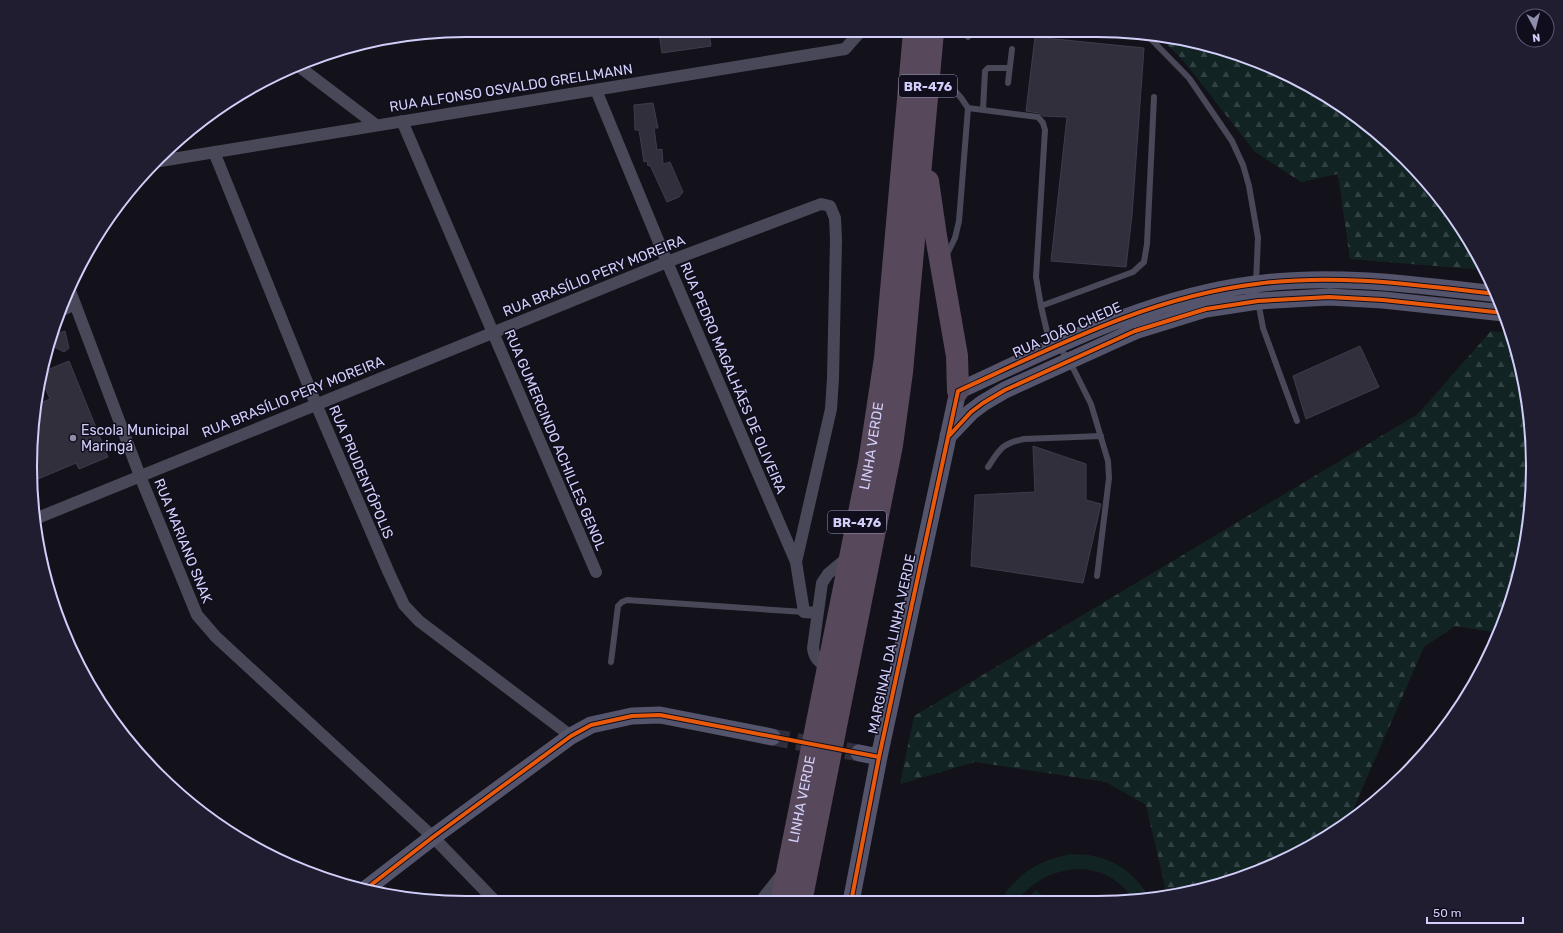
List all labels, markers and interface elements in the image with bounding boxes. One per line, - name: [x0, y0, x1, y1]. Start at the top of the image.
- north arrow: [1515, 8, 1555, 48]
- text: N: [1531, 30, 1541, 44]
- street label: RUA ALFONSO OSVALDO GRELLMANN: [388, 60, 634, 116]
- road number: BR-476: [899, 75, 957, 97]
- street label: RUA BRASÍLIO PERY MOREIRA: [500, 230, 688, 320]
- street label: RUA PEDRO MAGALHÃES DE OLIVEIRA: [676, 259, 791, 497]
- street label: RUA JOÃO CHEDE: [1009, 297, 1124, 362]
- street label: RUA GUMERCINDO ACHILLES GENOL: [501, 327, 609, 553]
- street label: RUA BRASÍLIO PERY MOREIRA: [199, 351, 387, 441]
- street label: LINHA VERDE: [855, 401, 887, 491]
- street label: RUA PRUDENTÓPOLIS: [325, 402, 398, 542]
- place label: Escola Municipal Maringá: [81, 422, 189, 455]
- marker: Escola Municipal Maringá: [68, 433, 78, 443]
- street label: RUA MARIANO SNAK: [150, 476, 216, 606]
- road number: BR-476: [828, 511, 886, 533]
- street label: MARGINAL DA LINHA VERDE: [865, 553, 919, 735]
- street label: LINHA VERDE: [785, 754, 819, 844]
- scale bar: [1427, 899, 1523, 925]
- text: 50 m: [1433, 906, 1461, 920]

